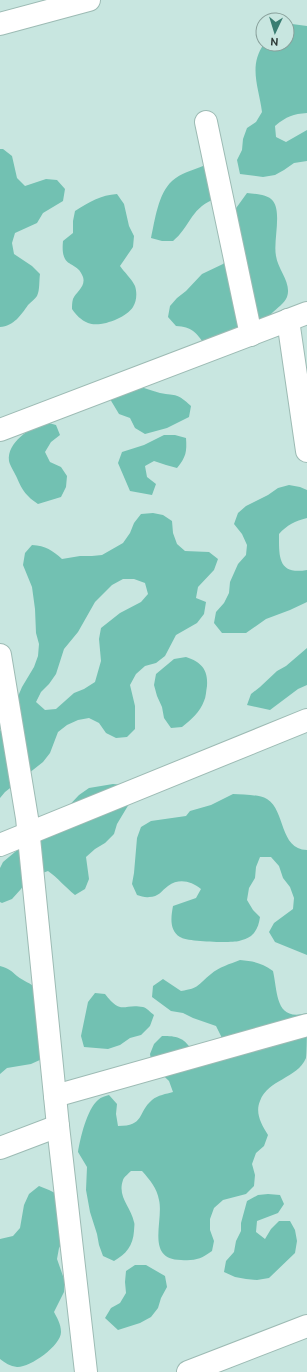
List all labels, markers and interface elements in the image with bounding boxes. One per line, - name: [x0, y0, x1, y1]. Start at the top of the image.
- north arrow: [255, 12, 295, 52]
- text: N: [270, 36, 279, 48]

